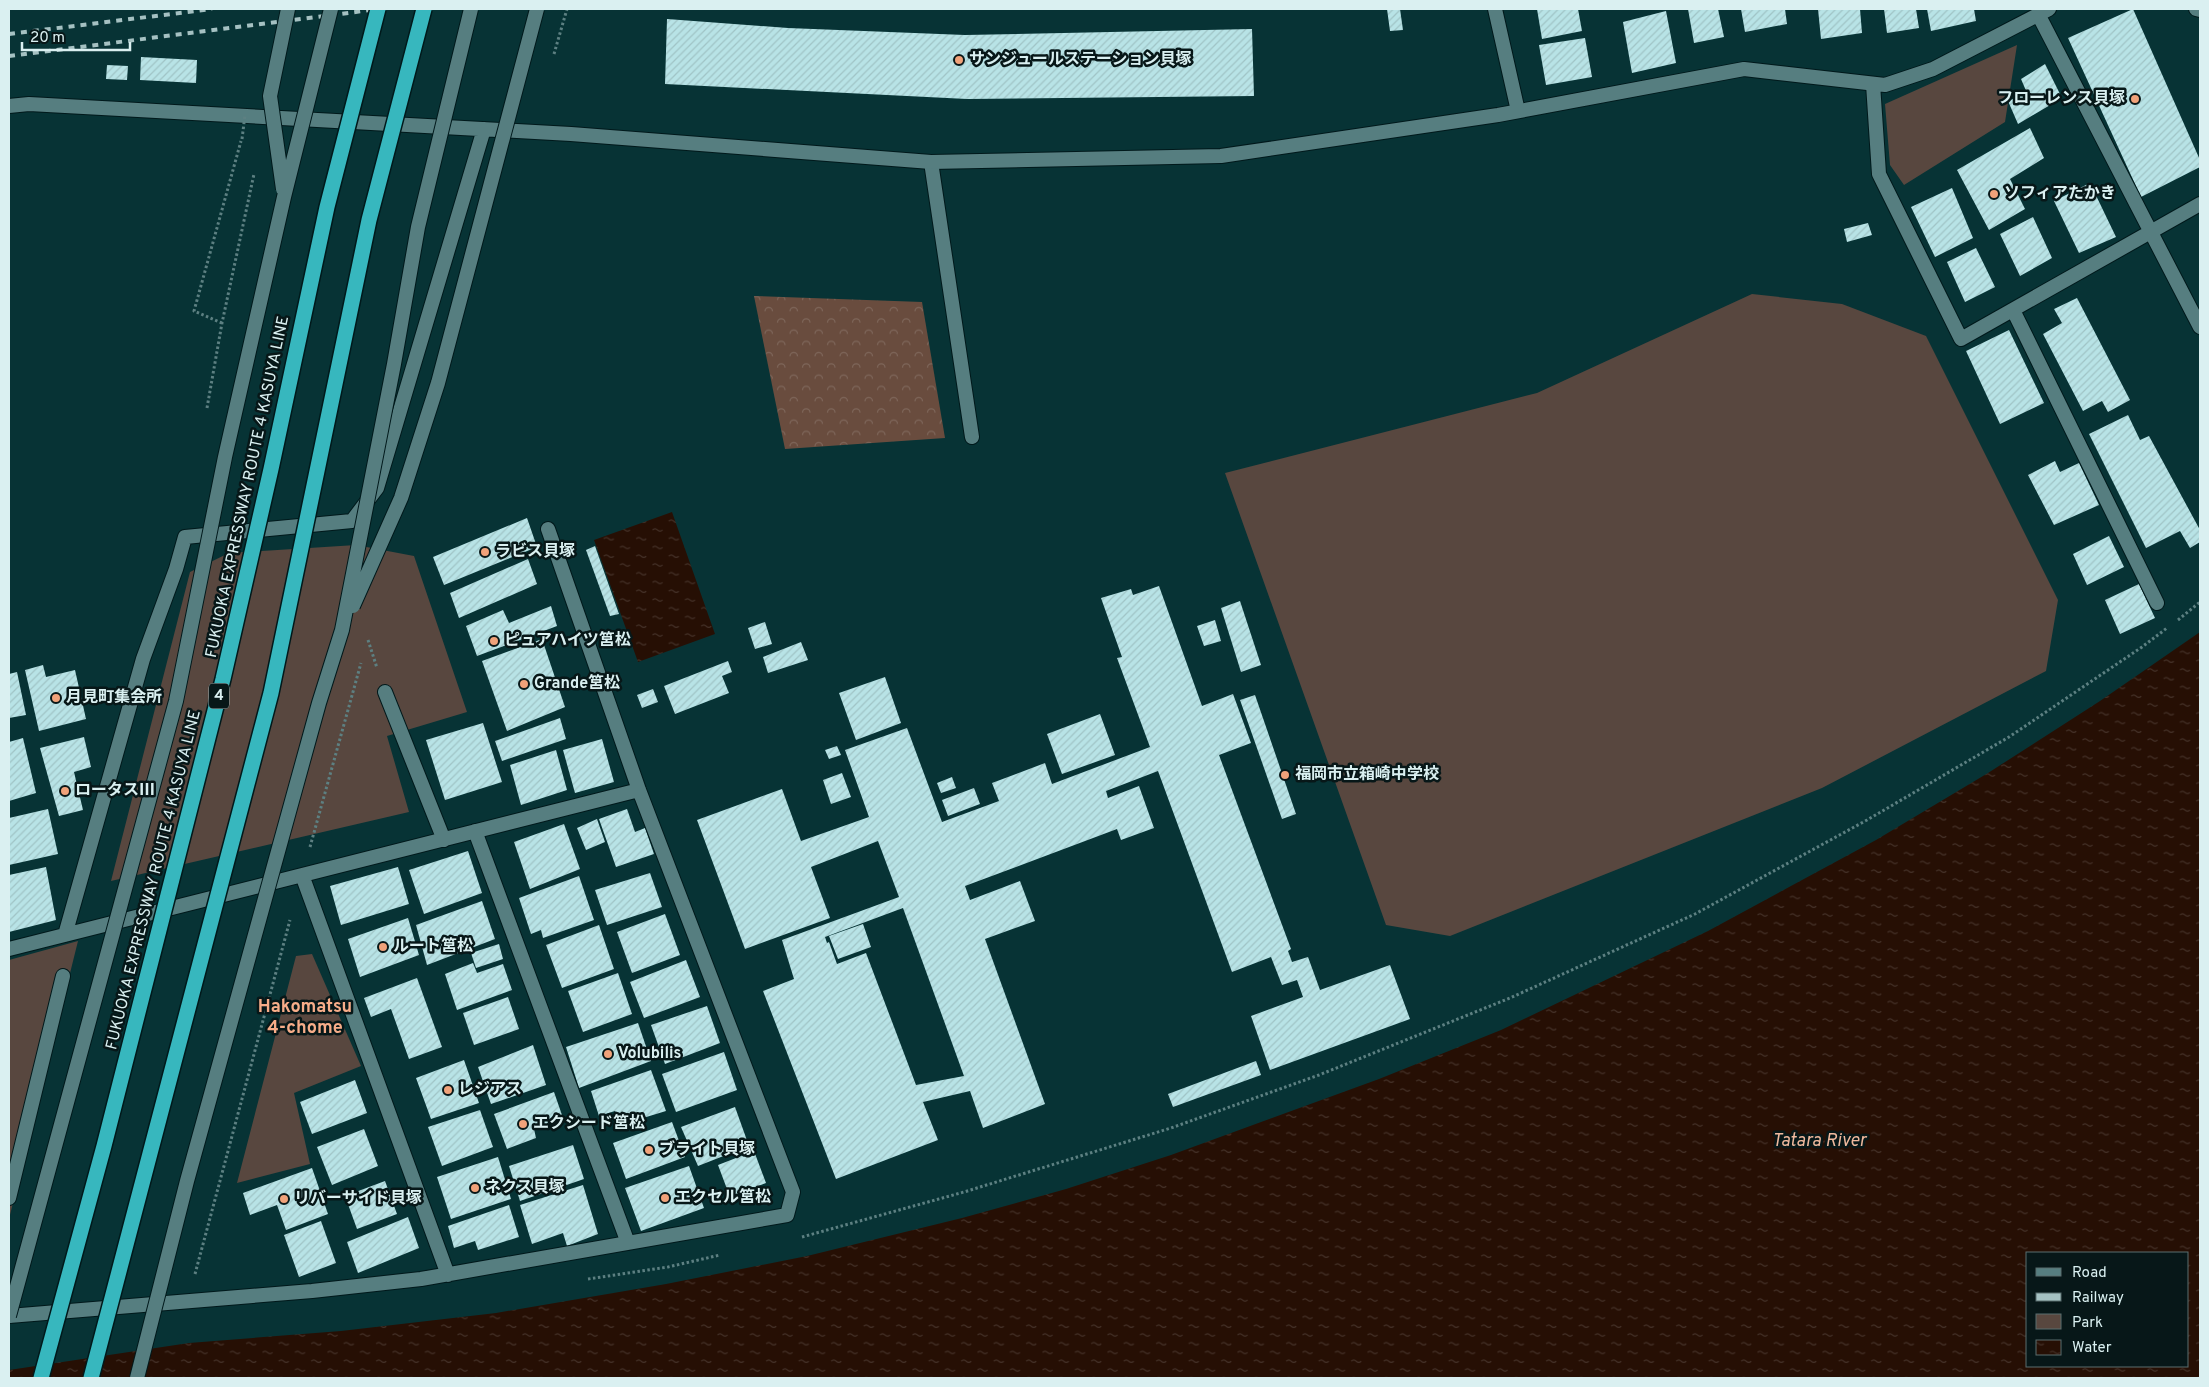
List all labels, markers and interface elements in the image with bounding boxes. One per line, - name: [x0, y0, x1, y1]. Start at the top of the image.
- scale bar: [22, 20, 130, 52]
- text: 20 m: [30, 29, 65, 48]
- place label: サンジュールステーション貝塚: [969, 50, 1192, 70]
- marker: サンジュールステーション貝塚: [953, 54, 965, 66]
- place label: フローレンス貝塚: [1997, 89, 2125, 109]
- marker: フローレンス貝塚: [2129, 93, 2141, 105]
- place label: ソフィアたかき: [2004, 184, 2116, 204]
- marker: ソフィアたかき: [1988, 188, 2000, 200]
- street label: FUKUOKA EXPRESSWAY ROUTE 4 KASUYA LINE: [202, 314, 294, 660]
- place label: ラビス貝塚: [495, 542, 575, 562]
- marker: ラビス貝塚: [479, 546, 491, 558]
- place label: ピュアハイツ筥松: [504, 631, 631, 651]
- marker: ピュアハイツ筥松: [488, 635, 500, 647]
- place label: Grande筥松: [534, 674, 620, 694]
- marker: Grande筥松: [518, 678, 530, 690]
- road number: 4: [209, 684, 229, 708]
- place label: 月見町集会所: [66, 688, 162, 708]
- marker: 月見町集会所: [50, 692, 62, 704]
- street label: FUKUOKA EXPRESSWAY ROUTE 4 KASUYA LINE: [102, 708, 206, 1052]
- place label: 福岡市立箱崎中学校: [1295, 765, 1439, 785]
- marker: 福岡市立箱崎中学校: [1279, 769, 1291, 781]
- place label: ロータスⅢ: [75, 781, 155, 801]
- marker: ロータスⅢ: [59, 785, 71, 797]
- place label: ルート筥松: [393, 937, 473, 957]
- marker: ルート筥松: [377, 941, 389, 953]
- district label: Hakomatsu 4-chome: [258, 996, 352, 1040]
- place label: Volubilis: [618, 1044, 682, 1064]
- marker: Volubilis: [602, 1048, 614, 1060]
- place label: レジアス: [458, 1080, 522, 1100]
- marker: レジアス: [442, 1084, 454, 1096]
- place label: エクシード筥松: [533, 1114, 645, 1134]
- marker: エクシード筥松: [517, 1118, 529, 1130]
- water label: Tatara River: [1772, 1130, 1868, 1153]
- place label: ブライト貝塚: [659, 1140, 755, 1160]
- marker: ブライト貝塚: [643, 1144, 655, 1156]
- place label: ネクス貝塚: [485, 1178, 565, 1198]
- marker: ネクス貝塚: [469, 1182, 481, 1194]
- place label: エクセル筥松: [675, 1188, 771, 1208]
- place label: リバーサイド貝塚: [294, 1189, 422, 1209]
- marker: エクセル筥松: [659, 1192, 671, 1204]
- marker: リバーサイド貝塚: [278, 1193, 290, 1205]
- legend: [2026, 1252, 2189, 1367]
- text: Road: [2072, 1264, 2107, 1283]
- text: Railway: [2072, 1289, 2124, 1308]
- text: Park: [2072, 1314, 2103, 1333]
- text: Water: [2072, 1339, 2112, 1358]

